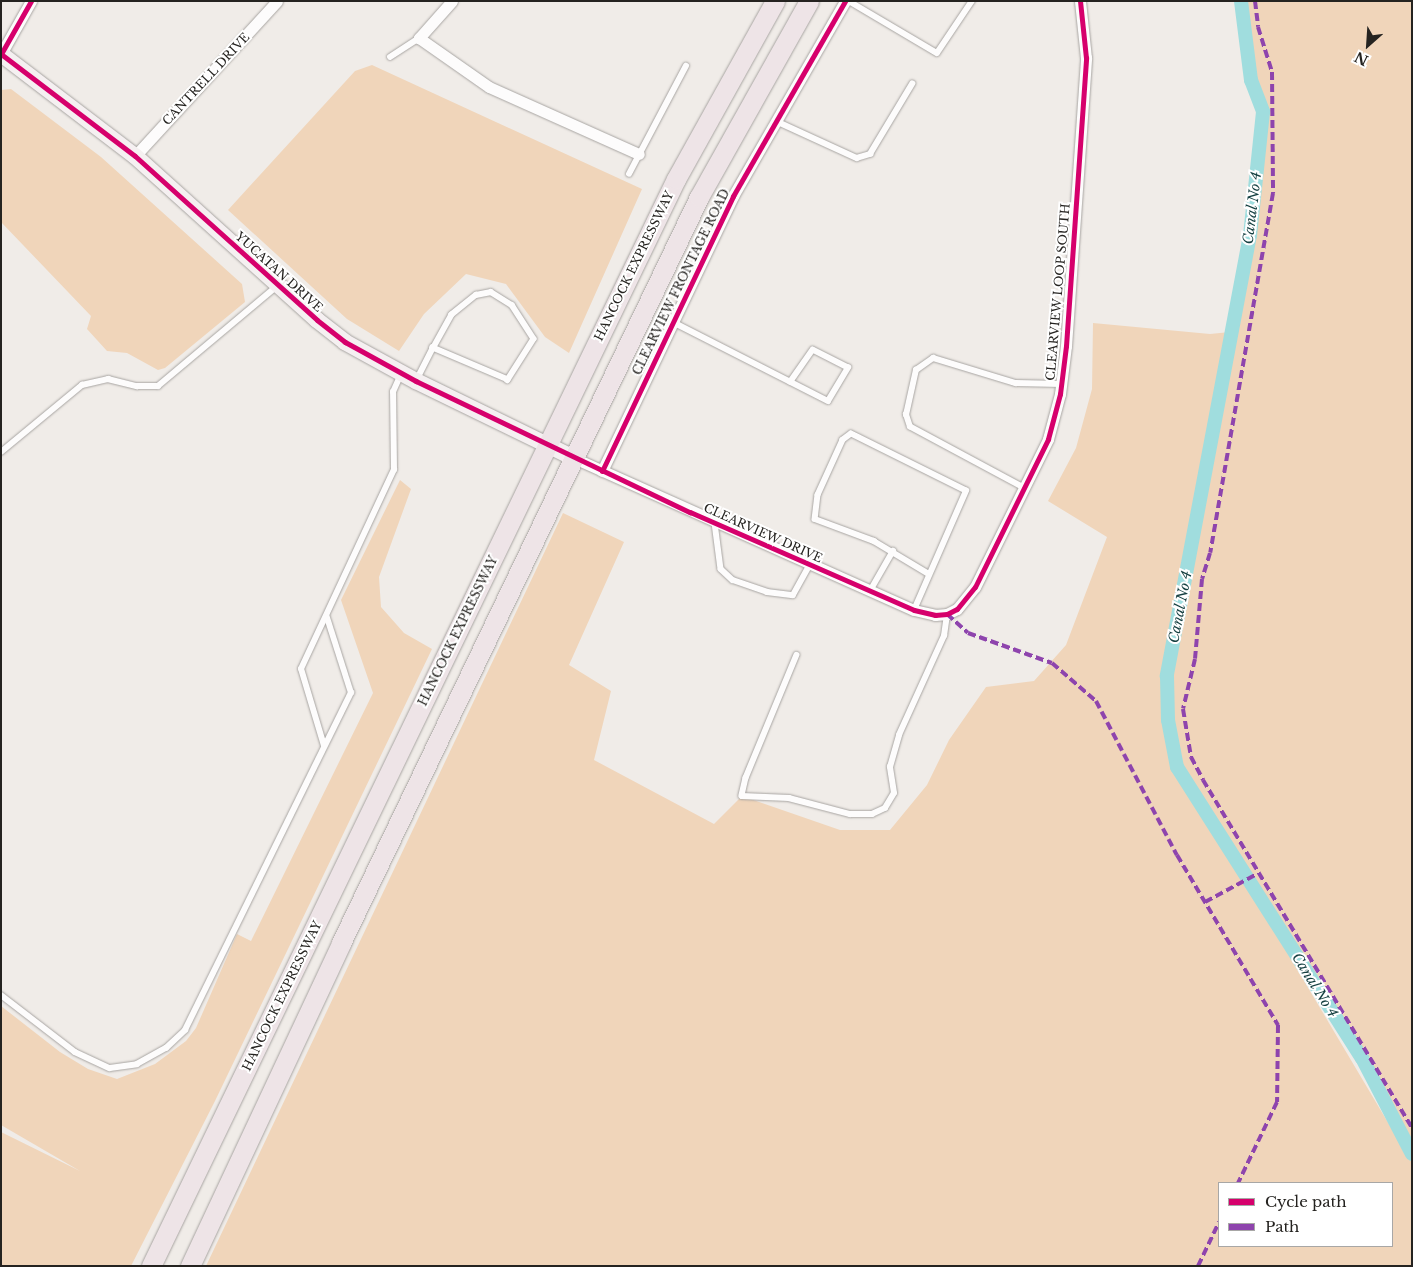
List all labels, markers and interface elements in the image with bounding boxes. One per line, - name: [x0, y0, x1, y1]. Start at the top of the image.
- north arrow: [1343, 20, 1393, 70]
- street label: CANTRELL DRIVE: [159, 30, 253, 128]
- text: N: [1352, 48, 1371, 69]
- water label: Canal No 4: [1239, 170, 1265, 246]
- street label: CLEARVIEW FRONTAGE ROAD: [629, 186, 733, 378]
- street label: HANCOCK EXPRESSWAY: [591, 189, 677, 343]
- street label: CLEARVIEW LOOP SOUTH: [1043, 202, 1073, 382]
- street label: YUCATAN DRIVE: [232, 229, 326, 315]
- street label: CLEARVIEW DRIVE: [701, 500, 825, 566]
- street label: HANCOCK EXPRESSWAY: [415, 554, 501, 708]
- water label: Canal No 4: [1165, 569, 1195, 645]
- street label: HANCOCK EXPRESSWAY: [239, 919, 325, 1073]
- water label: Canal No 4: [1288, 949, 1342, 1021]
- legend: [1218, 1182, 1393, 1247]
- text: Cycle path: [1265, 1192, 1347, 1211]
- text: Path: [1265, 1217, 1299, 1236]

